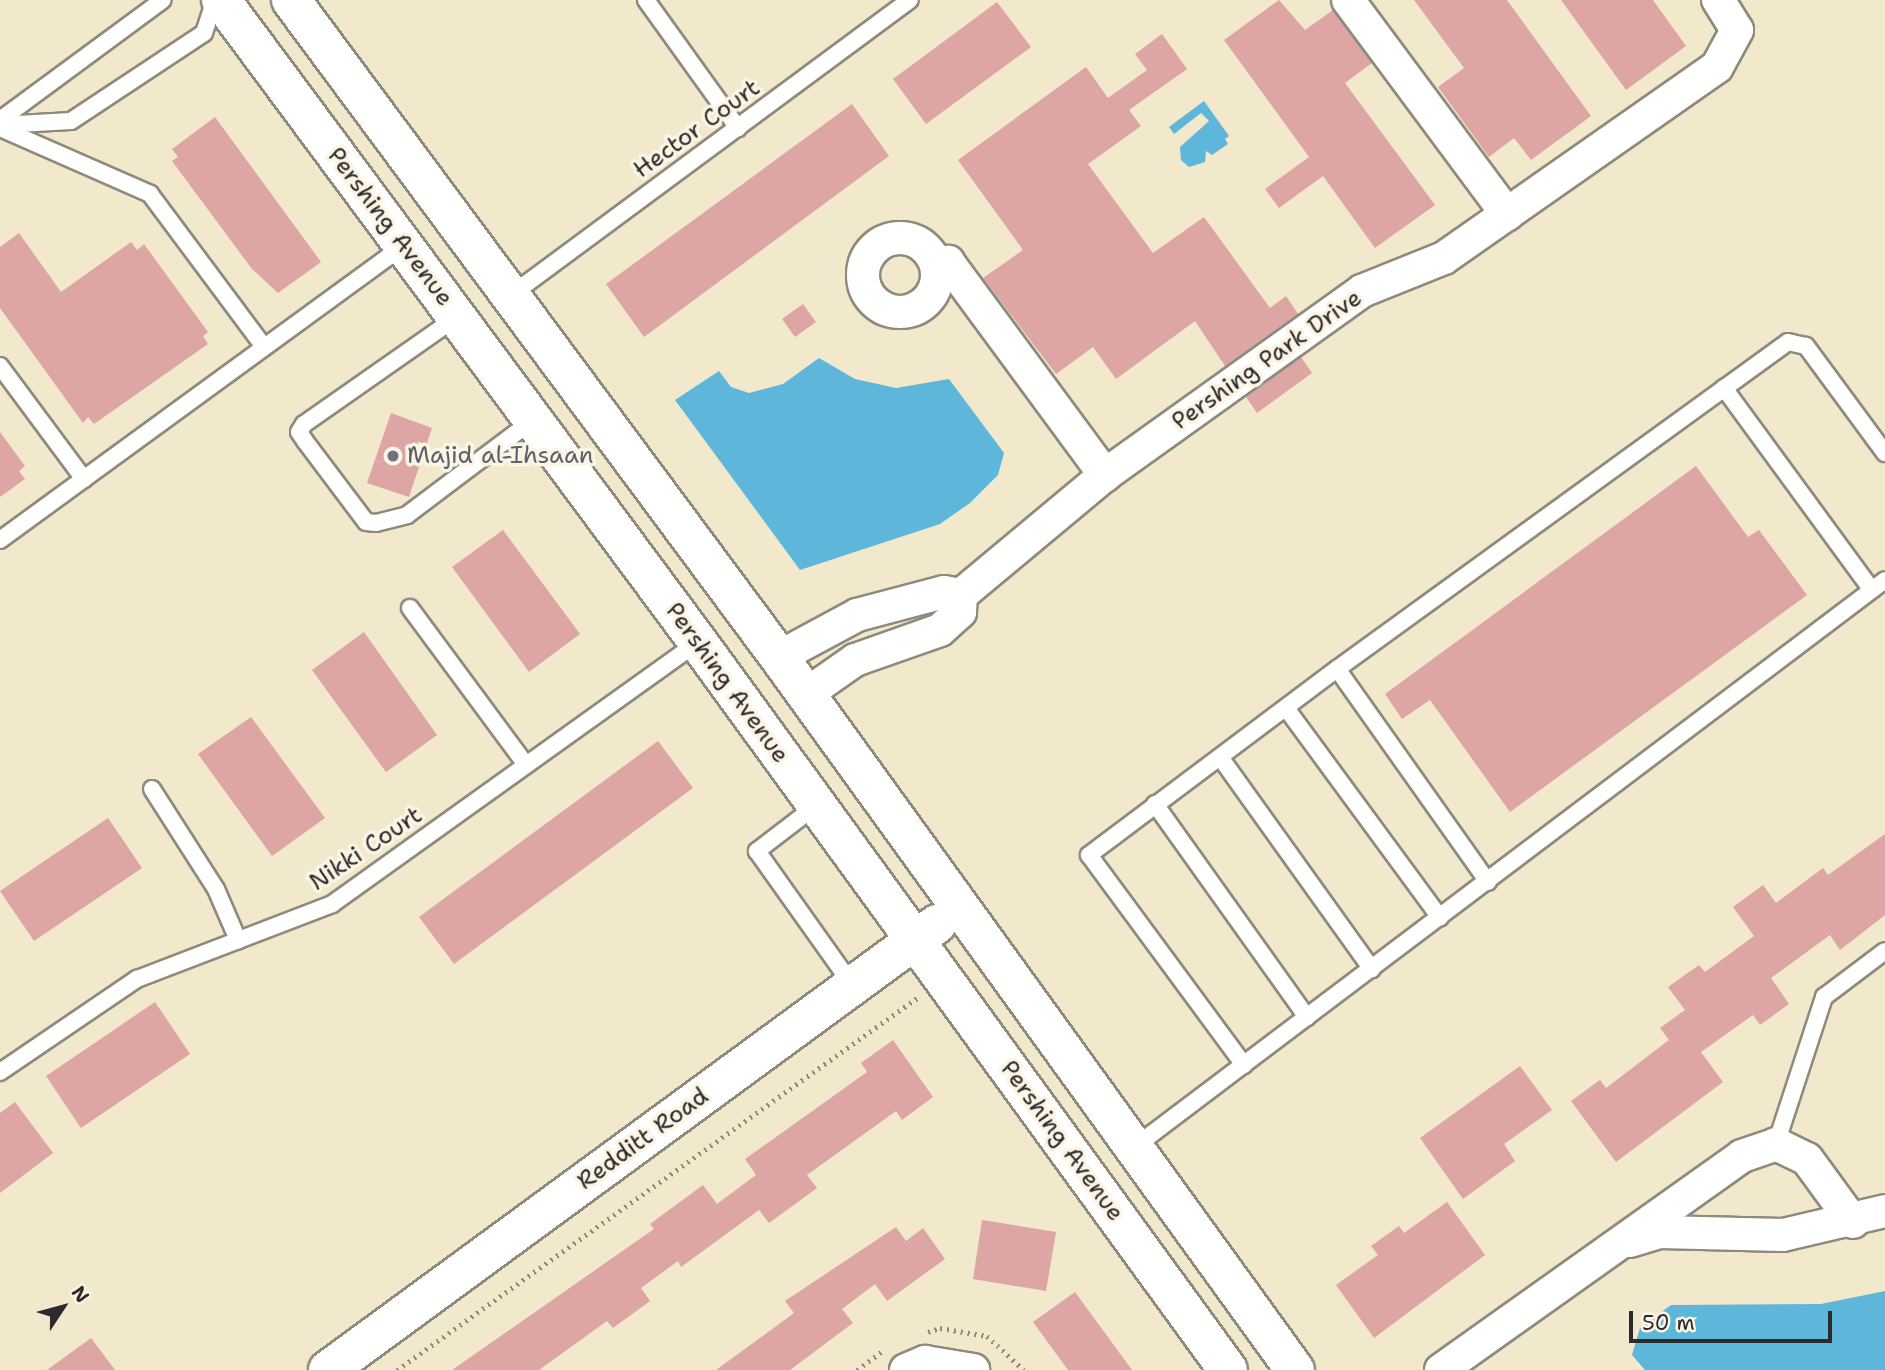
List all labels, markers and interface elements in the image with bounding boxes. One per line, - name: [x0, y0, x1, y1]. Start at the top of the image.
- street label: Hector Court: [628, 74, 766, 184]
- street label: Pershing Avenue: [321, 142, 459, 312]
- street label: Pershing Park Drive: [1167, 284, 1367, 436]
- place label: Majid al-Ihsaan: [407, 442, 594, 470]
- marker: Majid al-Ihsaan: [385, 448, 401, 464]
- street label: Pershing Avenue: [659, 597, 795, 769]
- street label: Nikki Court: [304, 801, 428, 897]
- street label: Pershing Avenue: [994, 1055, 1130, 1227]
- street label: Redditt Road: [572, 1082, 714, 1196]
- north arrow: [28, 1272, 98, 1342]
- text: N: [66, 1281, 95, 1308]
- scale bar: [1633, 1296, 1836, 1340]
- text: 50 m: [1642, 1309, 1695, 1337]

